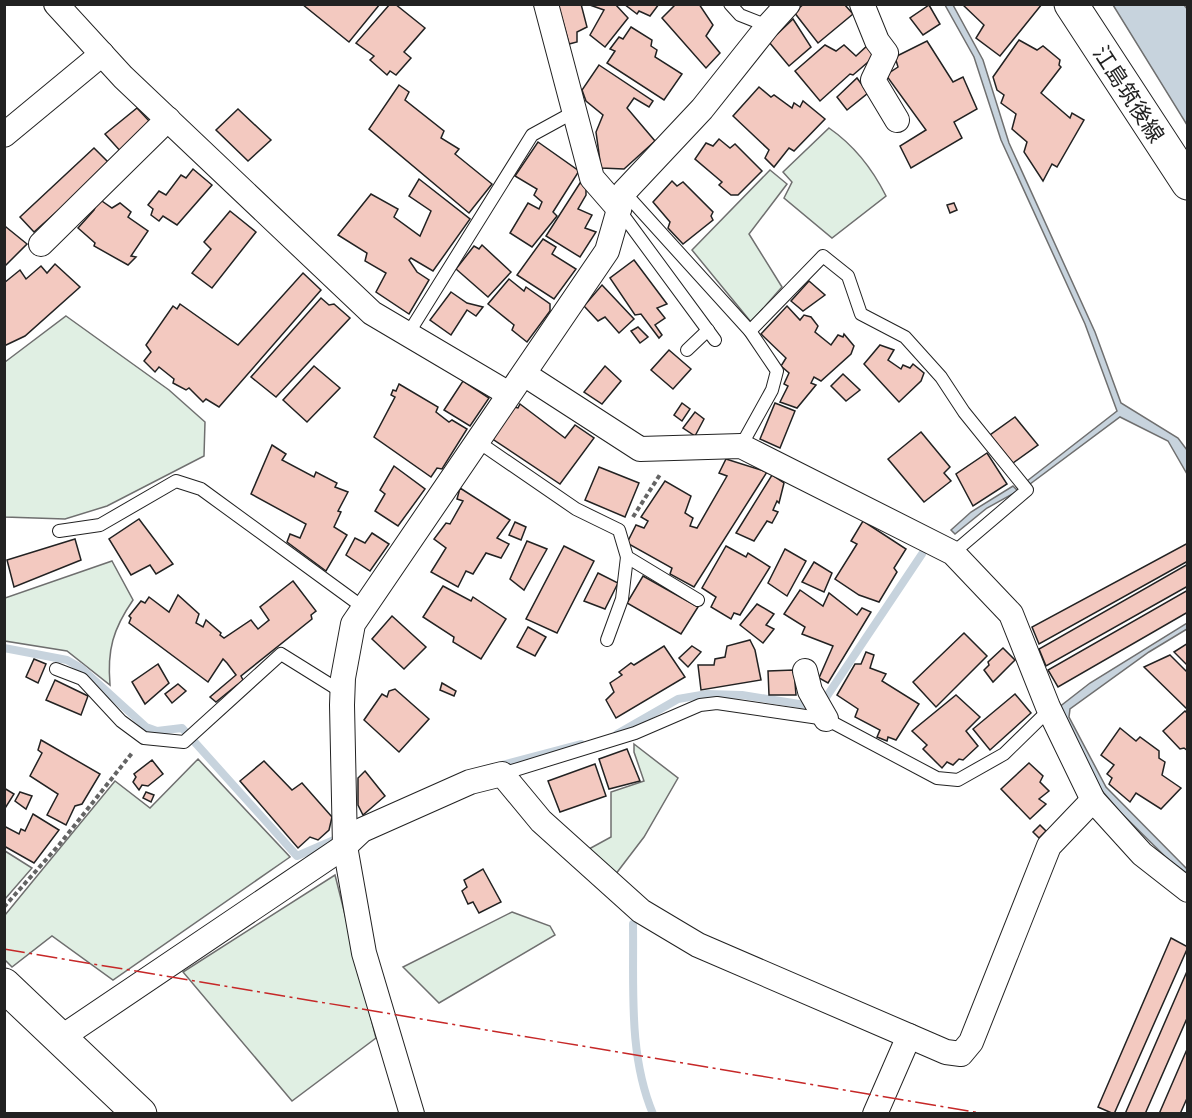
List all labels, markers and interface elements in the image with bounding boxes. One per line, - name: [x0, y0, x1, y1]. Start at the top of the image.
- street label: 江島筑後線: [1087, 41, 1170, 148]

